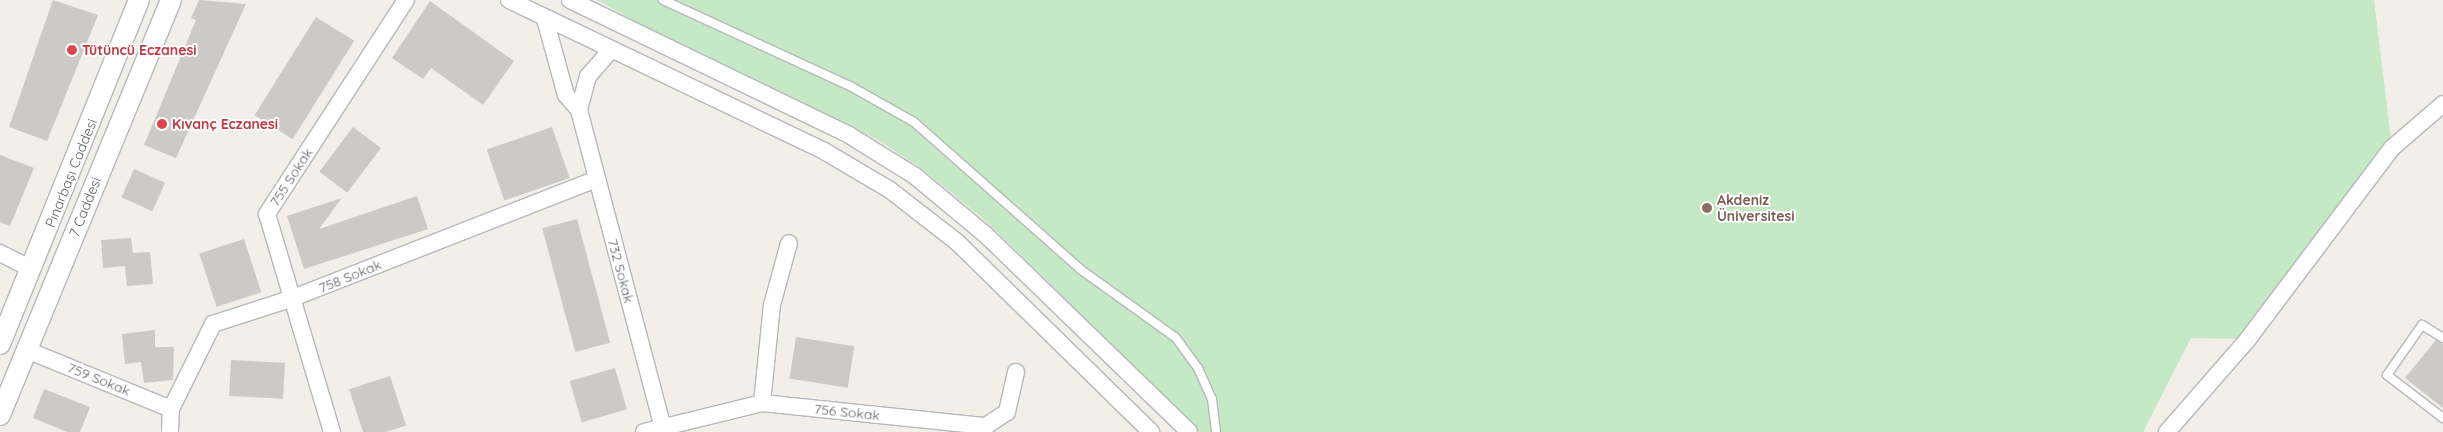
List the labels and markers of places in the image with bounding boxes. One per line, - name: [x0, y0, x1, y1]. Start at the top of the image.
- place label: Tütüncü Eczanesi: [82, 42, 196, 58]
- marker: Tütüncü Eczanesi: [66, 44, 78, 56]
- place label: Kıvanç Eczanesi: [172, 116, 278, 132]
- marker: Kıvanç Eczanesi: [156, 118, 168, 130]
- place label: Akdeniz Üniversitesi: [1717, 192, 1795, 224]
- marker: Akdeniz Üniversitesi: [1701, 202, 1713, 214]

